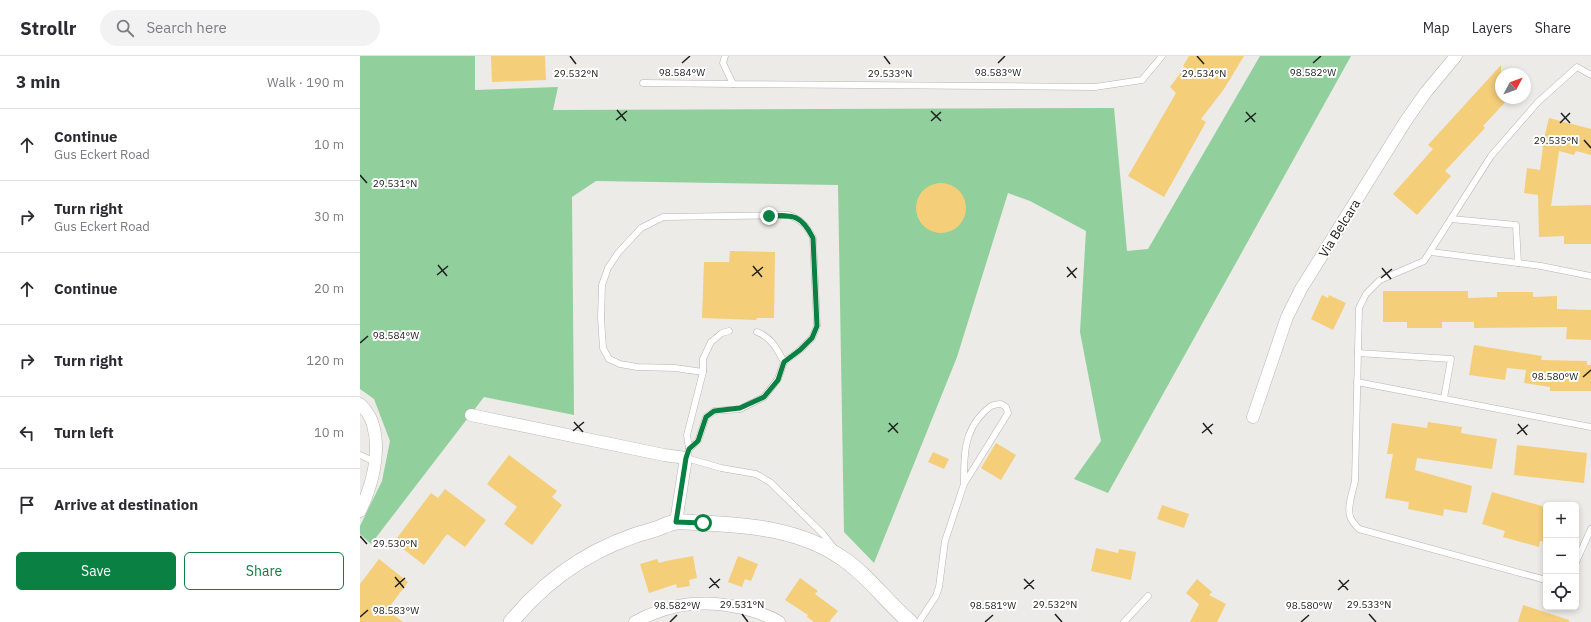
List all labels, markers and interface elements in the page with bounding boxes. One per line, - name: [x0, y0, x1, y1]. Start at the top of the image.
- search box: [100, 10, 380, 46]
- text: Strollr: [20, 16, 76, 40]
- icon: search: [114, 17, 136, 39]
- text: Search here: [146, 18, 227, 37]
- text: Map: [1423, 19, 1450, 37]
- text: Layers: [1472, 19, 1513, 37]
- text: Share: [1535, 19, 1571, 37]
- text: 98.584°W: [659, 66, 705, 79]
- text: 98.583°W: [975, 66, 1021, 79]
- text: 98.582°W: [1290, 66, 1336, 79]
- text: 29.532°N: [554, 67, 598, 80]
- text: 29.533°N: [868, 67, 912, 80]
- text: 29.534°N: [1182, 67, 1226, 80]
- north arrow: [1495, 68, 1531, 104]
- text: 3 min: [16, 71, 60, 93]
- text: Walk · 190 m: [267, 74, 344, 91]
- text: Continue: [54, 127, 118, 146]
- icon: ahead: [16, 134, 38, 156]
- text: 29.535°N: [1534, 134, 1578, 147]
- text: 10 m: [314, 136, 344, 153]
- text: Gus Eckert Road: [54, 146, 150, 163]
- text: 29.531°N: [373, 177, 417, 190]
- street label: Via Belcara: [1315, 196, 1364, 261]
- text: Turn right: [54, 199, 123, 218]
- icon: right: [16, 206, 38, 228]
- route end: [760, 207, 778, 225]
- text: 30 m: [314, 208, 344, 225]
- text: Gus Eckert Road: [54, 218, 150, 235]
- icon: ahead: [16, 278, 38, 300]
- text: Continue: [54, 279, 118, 298]
- text: 20 m: [314, 280, 344, 297]
- text: 98.584°W: [373, 329, 419, 342]
- icon: right: [16, 350, 38, 372]
- text: Turn right: [54, 351, 123, 370]
- text: 120 m: [306, 352, 344, 369]
- text: 98.580°W: [1532, 370, 1578, 383]
- icon: left: [16, 422, 38, 444]
- text: Turn left: [54, 423, 114, 442]
- text: 10 m: [314, 424, 344, 441]
- icon: arrive: [16, 494, 38, 516]
- text: Arrive at destination: [54, 495, 198, 514]
- map controls: [1543, 502, 1579, 610]
- button: +: [1543, 502, 1579, 538]
- route start: [694, 514, 712, 532]
- text: 29.530°N: [373, 537, 417, 550]
- button: −: [1543, 538, 1579, 574]
- button: Save: [16, 552, 176, 590]
- button: Share: [184, 552, 344, 590]
- button: locate: [1543, 574, 1579, 610]
- text: 29.531°N: [720, 598, 764, 611]
- text: 29.532°N: [1033, 598, 1077, 611]
- text: 29.533°N: [1347, 598, 1391, 611]
- text: 98.582°W: [654, 599, 700, 612]
- text: 98.581°W: [970, 599, 1016, 612]
- text: 98.580°W: [1286, 599, 1332, 612]
- text: 98.583°W: [373, 604, 419, 617]

